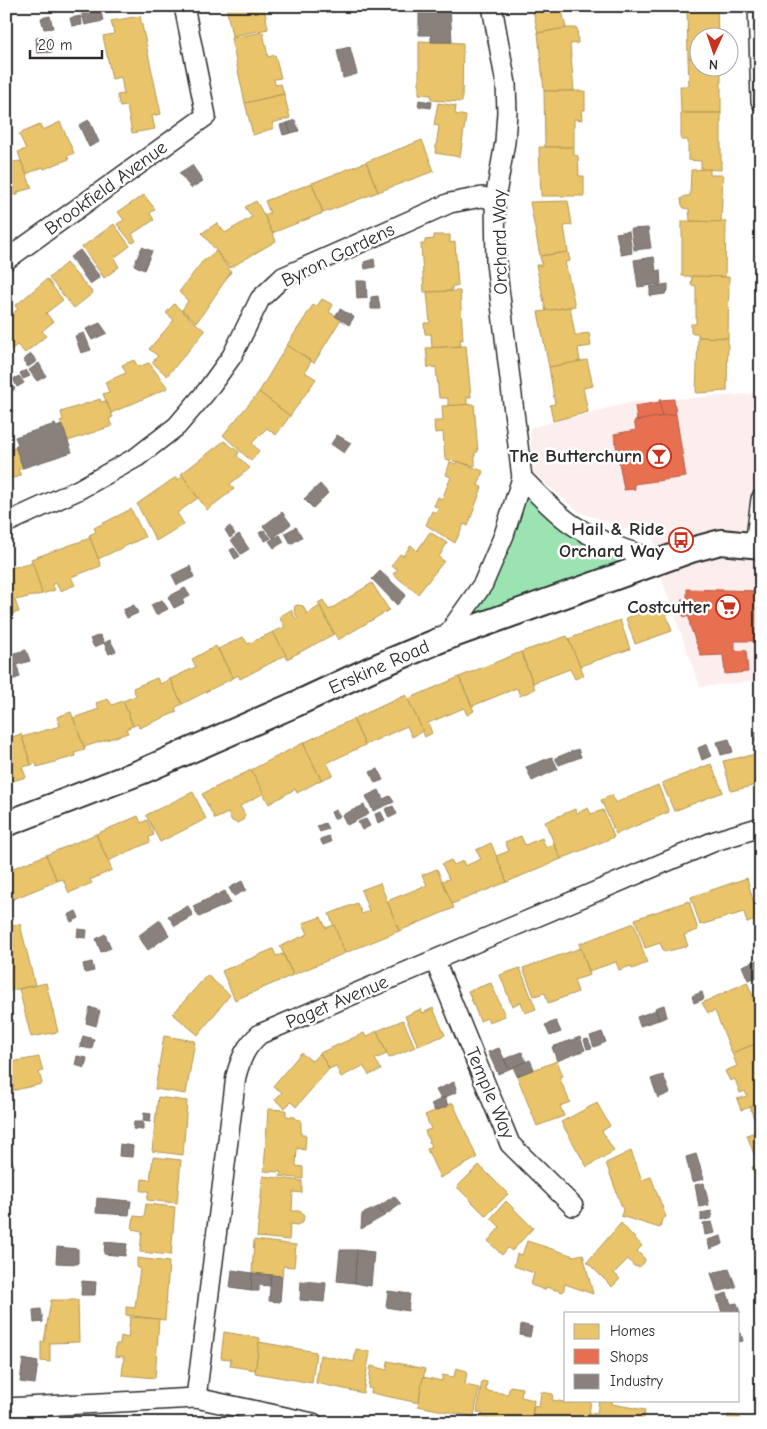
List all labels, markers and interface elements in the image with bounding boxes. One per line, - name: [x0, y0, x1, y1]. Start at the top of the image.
- scale bar: [30, 28, 102, 60]
- north arrow: [690, 28, 740, 78]
- text: 20 m: [38, 36, 72, 54]
- text: N: [708, 56, 718, 73]
- street label: Brookfield Avenue: [41, 136, 171, 240]
- street label: Orchard Way: [488, 189, 512, 295]
- street label: Byron Gardens: [278, 218, 398, 292]
- bar icon: The Butterchurn: [646, 443, 672, 469]
- place label: The Butterchurn: [509, 445, 642, 467]
- place label: Hail & Ride Orchard Way: [559, 518, 664, 562]
- bus stop icon: Hail & Ride Orchard Way: [668, 527, 694, 553]
- supermarket icon: Costcutter: [715, 594, 741, 620]
- place label: Costcutter: [627, 596, 710, 618]
- street label: Erskine Road: [325, 635, 433, 699]
- street label: Paget Avenue: [283, 971, 391, 1033]
- street label: Temple Way: [461, 1044, 519, 1143]
- legend: [564, 1312, 740, 1402]
- text: Homes: [610, 1322, 655, 1340]
- text: Shops: [610, 1348, 648, 1366]
- text: Industry: [610, 1372, 663, 1390]

